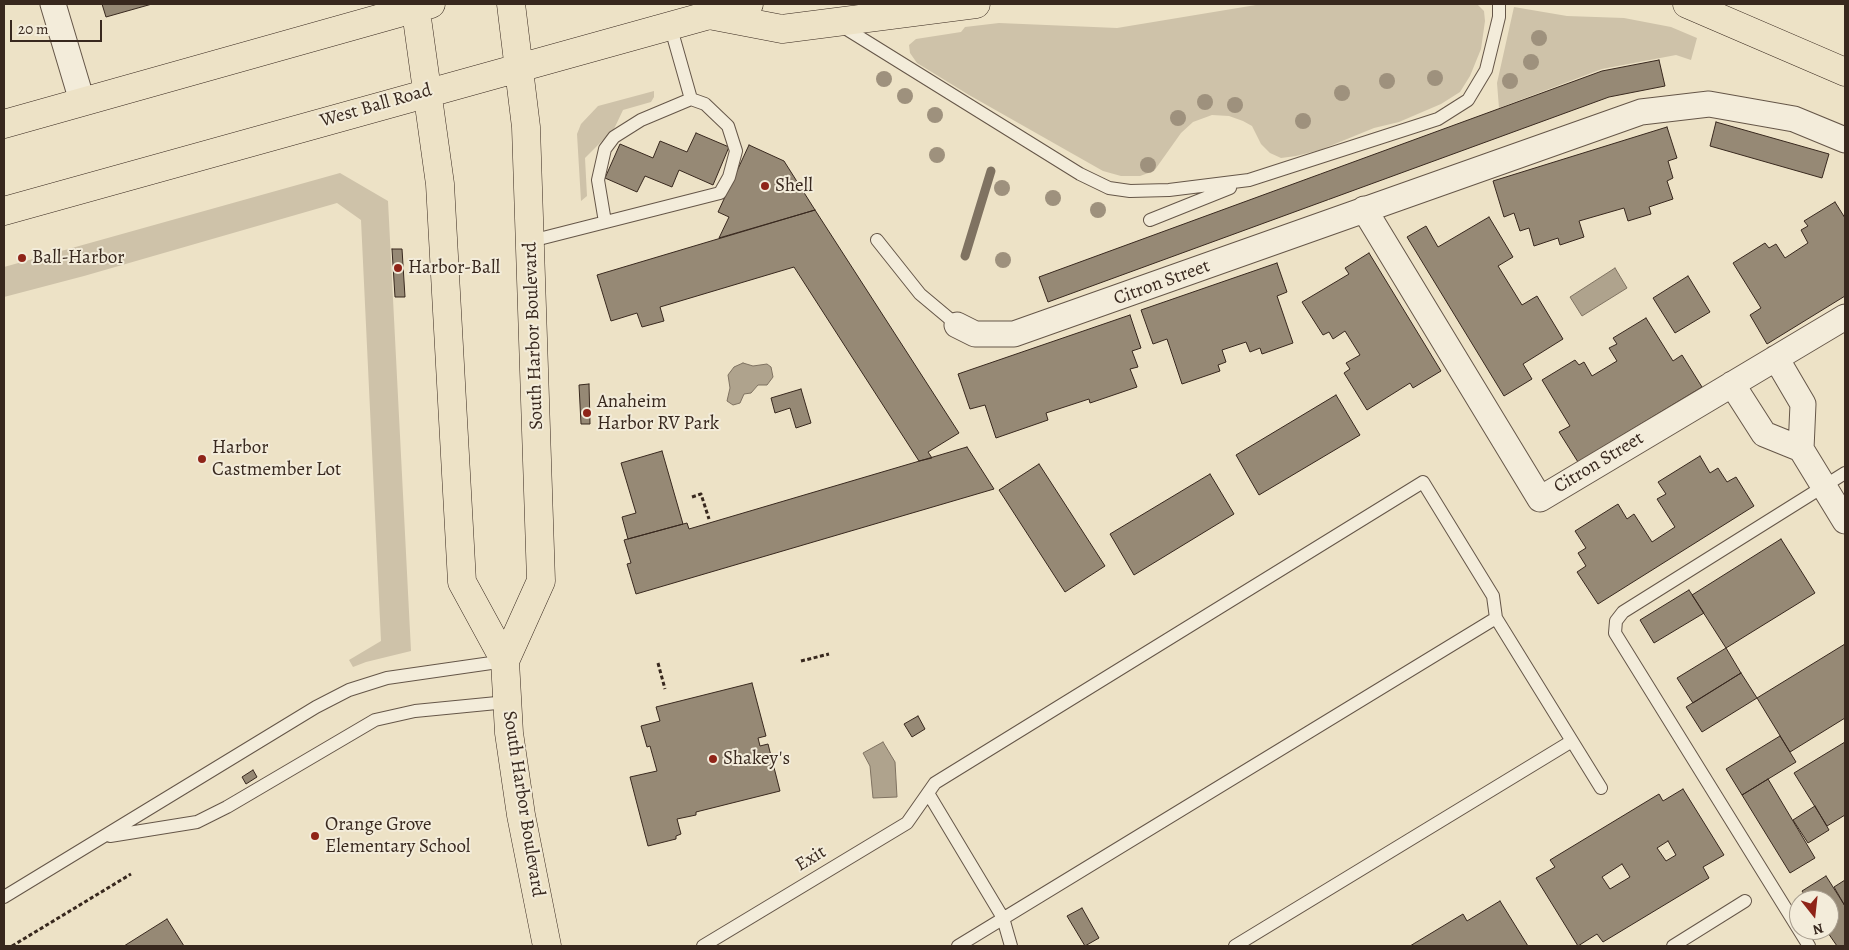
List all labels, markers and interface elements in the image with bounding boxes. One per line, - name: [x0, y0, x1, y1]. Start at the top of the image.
- scale bar: [12, 10, 105, 42]
- text: 20 m: [18, 19, 49, 39]
- street label: West Ball Road: [317, 79, 435, 133]
- place label: Shell: [775, 175, 813, 197]
- marker: Shell: [759, 180, 771, 192]
- street label: South Harbor Boulevard: [519, 242, 549, 430]
- place label: Ball-Harbor: [32, 247, 125, 269]
- marker: Ball-Harbor: [16, 252, 28, 264]
- street label: Citron Street: [1111, 255, 1213, 311]
- place label: Harbor-Ball: [408, 257, 500, 279]
- marker: Harbor-Ball: [392, 262, 404, 274]
- place label: Anaheim Harbor RV Park: [597, 391, 719, 435]
- marker: Anaheim Harbor RV Park: [581, 407, 593, 419]
- street label: Citron Street: [1550, 427, 1648, 499]
- place label: Harbor Castmember Lot: [212, 437, 341, 481]
- marker: Harbor Castmember Lot: [196, 453, 208, 465]
- street label: South Harbor Boulevard: [497, 709, 549, 899]
- place label: Shakey's: [723, 748, 790, 770]
- marker: Shakey's: [707, 753, 719, 765]
- place label: Orange Grove Elementary School: [325, 814, 470, 858]
- marker: Orange Grove Elementary School: [309, 830, 321, 842]
- street label: Exit: [791, 841, 831, 877]
- north arrow: [1789, 890, 1839, 940]
- text: N: [1810, 918, 1826, 939]

